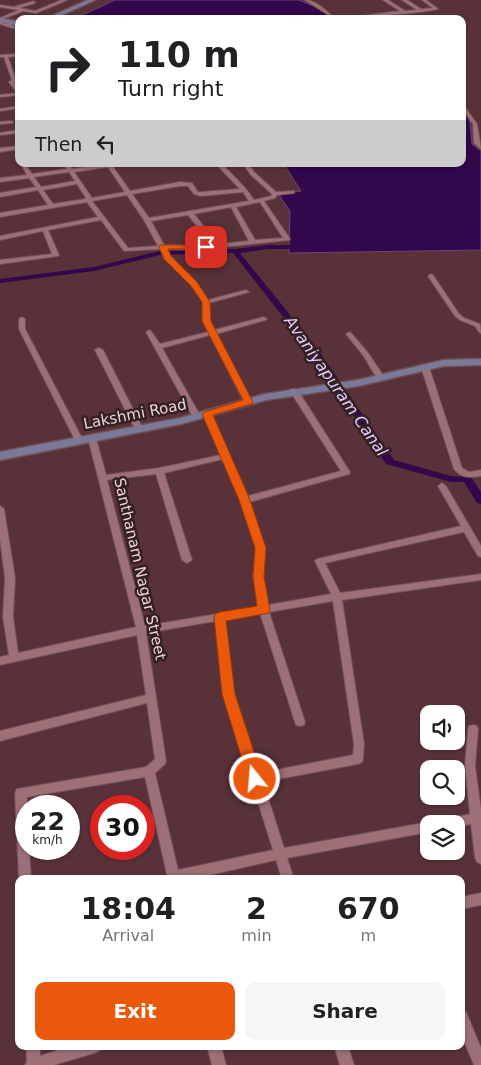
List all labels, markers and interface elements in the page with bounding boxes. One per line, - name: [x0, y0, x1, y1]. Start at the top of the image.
- icon: right: [35, 35, 100, 100]
- text: 110 m: [118, 35, 240, 75]
- text: Turn right: [118, 76, 223, 101]
- icon: left: [92, 130, 120, 158]
- text: Then: [35, 133, 82, 155]
- pin: [185, 226, 227, 268]
- icon: arrive: [192, 233, 220, 261]
- water label: Avaniyapuram Canal: [280, 311, 392, 460]
- street label: Lakshmi Road: [82, 395, 188, 433]
- street label: Santhanam Nagar Street: [110, 476, 170, 662]
- map controls: [420, 705, 465, 860]
- button: sound: [420, 705, 465, 750]
- position arrow: [228, 752, 280, 804]
- button: search: [420, 760, 465, 805]
- speed limit sign: 30: [90, 795, 155, 860]
- text: 22: [30, 807, 65, 836]
- button: layers: [420, 815, 465, 860]
- text: km/h: [32, 833, 63, 847]
- text: 18:04: [80, 891, 176, 926]
- text: 2: [246, 891, 267, 926]
- text: 670: [337, 891, 400, 926]
- text: Arrival: [102, 926, 154, 945]
- text: min: [241, 926, 272, 945]
- text: m: [360, 926, 376, 945]
- button: Exit: [35, 982, 235, 1040]
- button: Share: [245, 982, 445, 1040]

